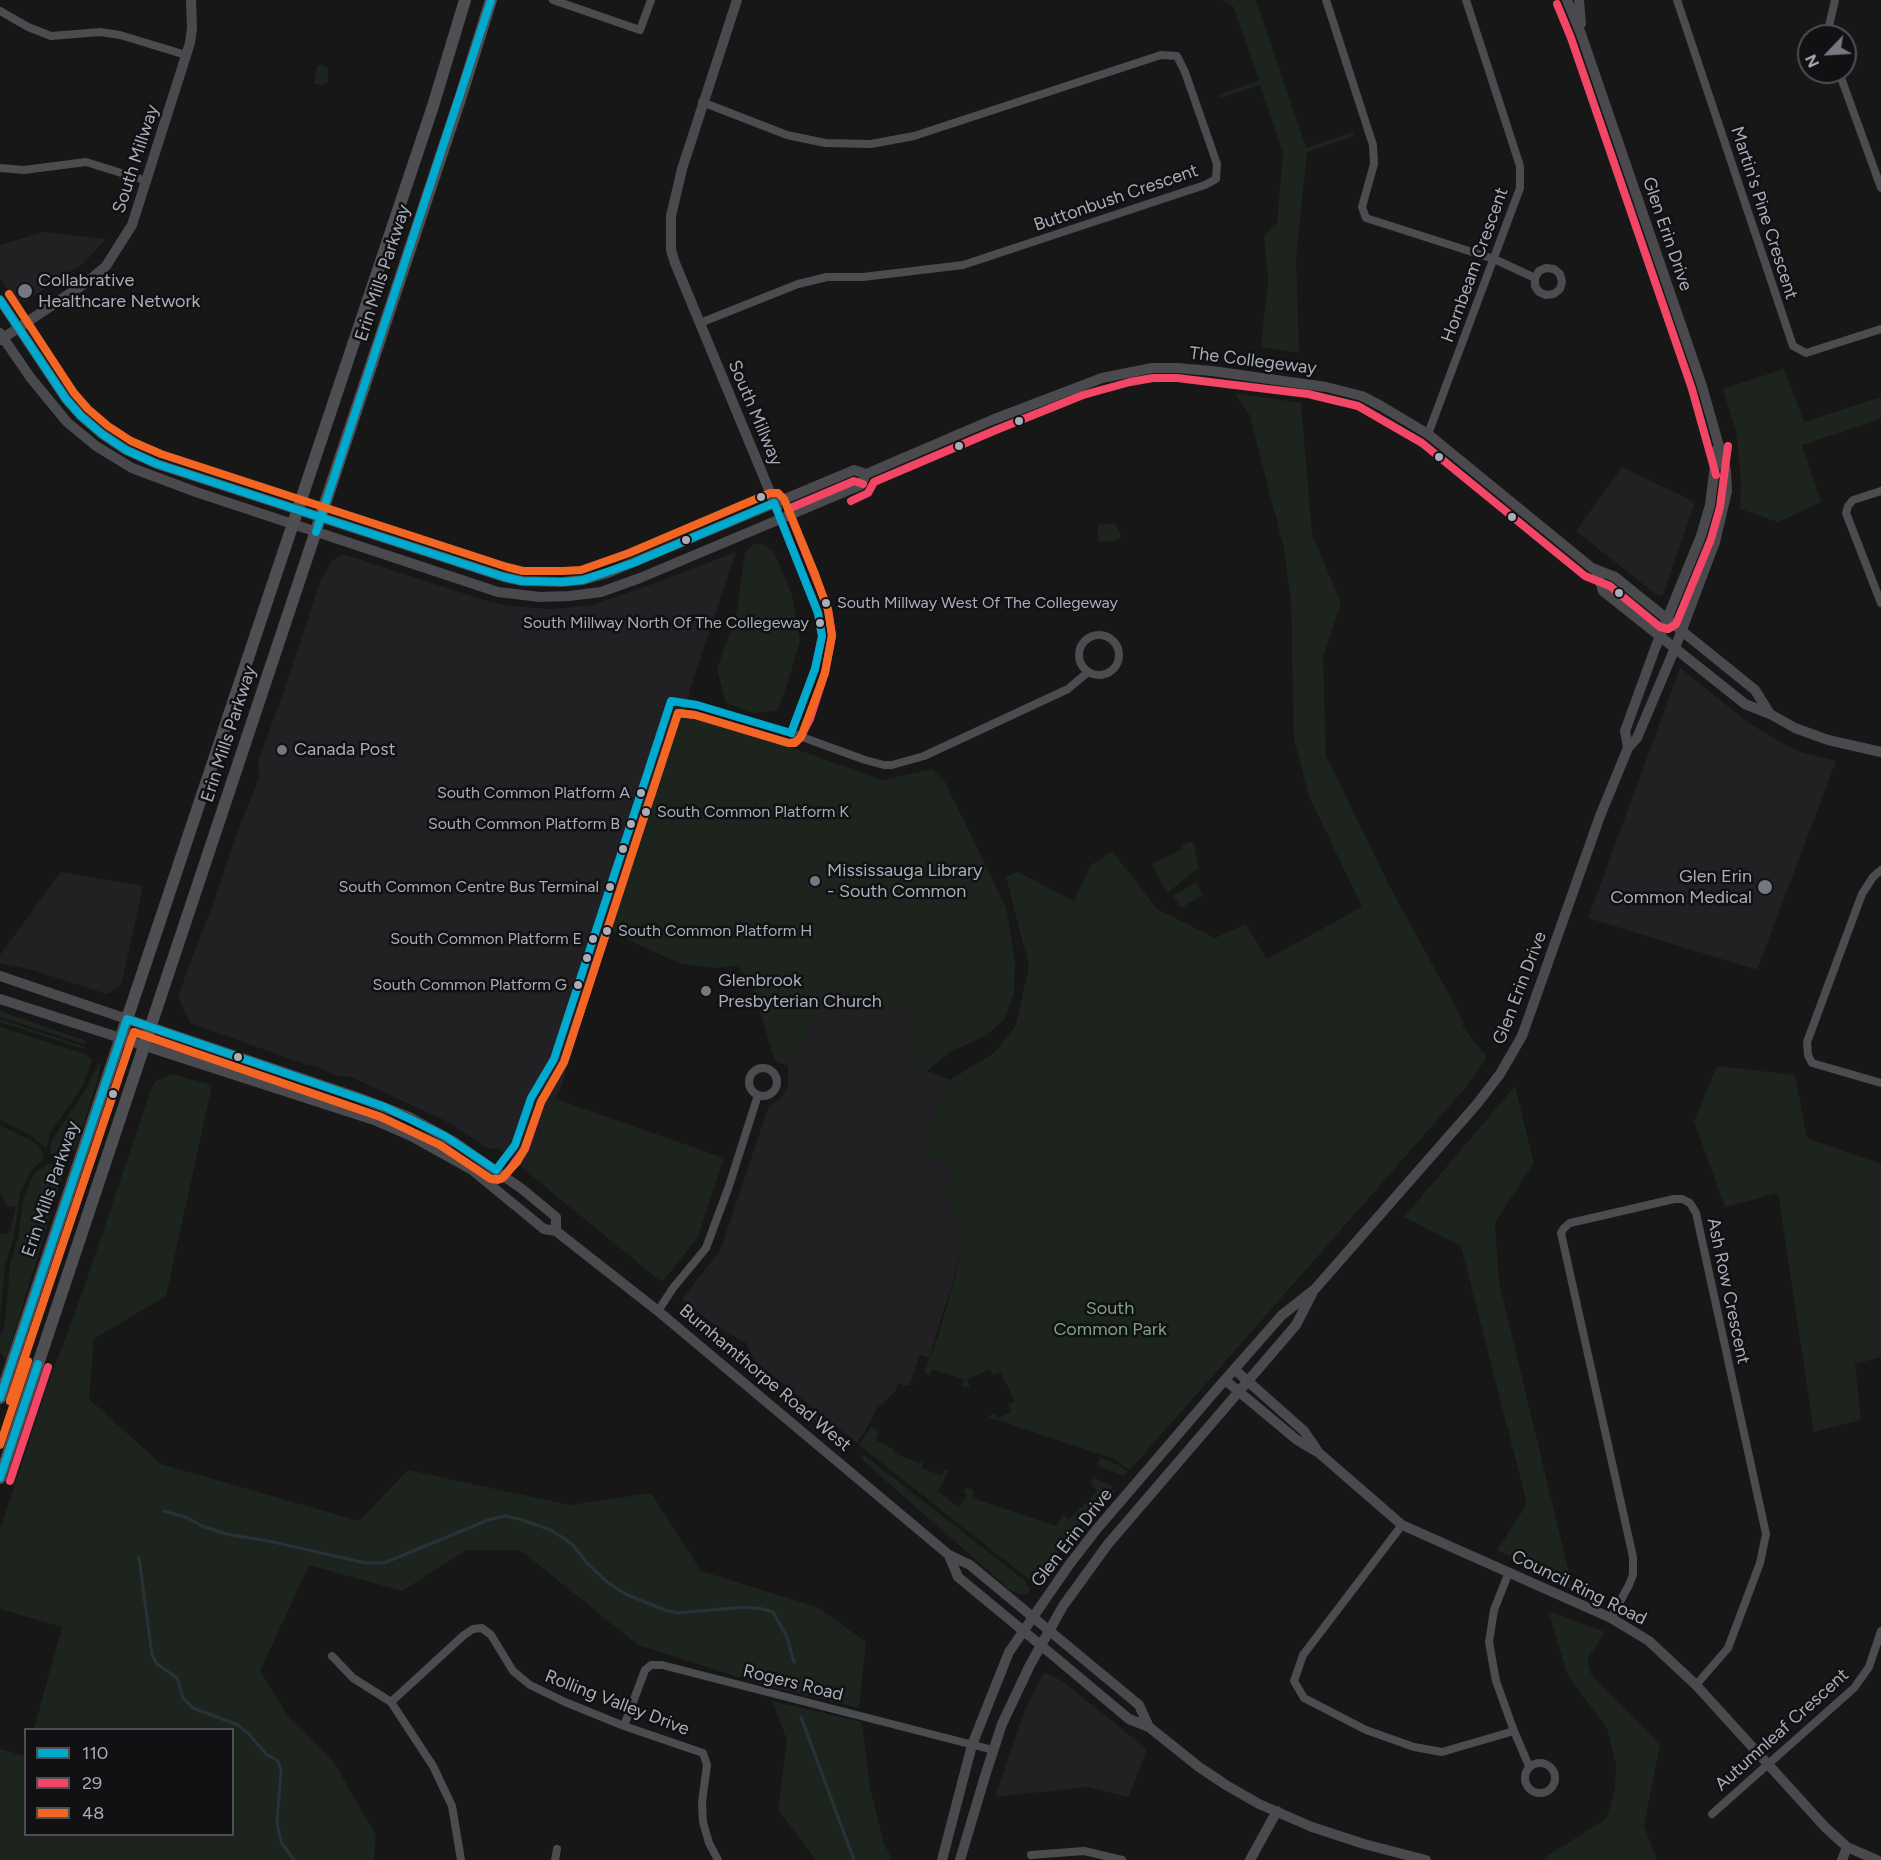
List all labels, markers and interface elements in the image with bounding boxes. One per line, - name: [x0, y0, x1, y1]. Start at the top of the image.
- north arrow: [1797, 24, 1857, 84]
- text: N: [1801, 51, 1823, 71]
- street label: South Millway: [108, 102, 164, 216]
- street label: Martin's Pine Crescent: [1726, 124, 1802, 302]
- street label: Buttonbush Crescent: [1031, 160, 1201, 236]
- street label: Glen Erin Drive: [1637, 174, 1697, 294]
- street label: Hornbeam Crescent: [1437, 185, 1513, 345]
- street label: Erin Mills Parkway: [351, 202, 415, 344]
- place label: Collabrative Healthcare Network: [38, 270, 200, 312]
- marker: Collabrative Healthcare Network: [16, 282, 34, 300]
- street label: The Collegeway: [1188, 342, 1318, 380]
- street label: South Millway: [723, 357, 787, 469]
- unlabelled marker: [1013, 415, 1025, 427]
- unlabelled marker: [953, 440, 965, 452]
- unlabelled marker: [1433, 451, 1445, 463]
- unlabelled marker: [755, 491, 767, 503]
- unlabelled marker: [1506, 511, 1518, 523]
- unlabelled marker: [680, 534, 692, 546]
- unlabelled marker: [1613, 587, 1625, 599]
- place label: South Millway West Of The Collegeway: [837, 593, 1118, 613]
- marker: South Millway West Of The Collegeway: [820, 597, 832, 609]
- place label: South Millway North Of The Collegeway: [523, 613, 809, 633]
- marker: South Millway North Of The Collegeway: [814, 617, 826, 629]
- street label: Erin Mills Parkway: [197, 663, 261, 805]
- place label: Canada Post: [294, 739, 395, 761]
- marker: Canada Post: [275, 743, 289, 757]
- place label: South Common Platform A: [437, 783, 630, 803]
- marker: South Common Platform A: [635, 787, 647, 799]
- place label: South Common Platform K: [657, 802, 849, 822]
- marker: South Common Platform K: [640, 806, 652, 818]
- place label: South Common Platform B: [428, 814, 620, 834]
- marker: South Common Platform B: [625, 818, 637, 830]
- unlabelled marker: [617, 843, 629, 855]
- place label: Mississauga Library - South Common: [827, 860, 982, 902]
- place label: Glen Erin Common Medical: [1610, 866, 1752, 908]
- marker: Mississauga Library - South Common: [808, 874, 822, 888]
- place label: South Common Centre Bus Terminal: [338, 877, 599, 897]
- marker: Glen Erin Common Medical: [1756, 878, 1774, 896]
- marker: South Common Centre Bus Terminal: [604, 881, 616, 893]
- place label: South Common Platform H: [618, 921, 812, 941]
- marker: South Common Platform H: [601, 925, 613, 937]
- place label: South Common Platform E: [390, 929, 582, 949]
- street label: Glen Erin Drive: [1489, 929, 1551, 1047]
- marker: South Common Platform E: [587, 933, 599, 945]
- unlabelled marker: [581, 952, 593, 964]
- place label: Glenbrook Presbyterian Church: [718, 970, 882, 1012]
- place label: South Common Platform G: [373, 975, 567, 995]
- marker: South Common Platform G: [572, 979, 584, 991]
- marker: Glenbrook Presbyterian Church: [699, 984, 713, 998]
- unlabelled marker: [232, 1051, 244, 1063]
- unlabelled marker: [107, 1088, 119, 1100]
- street label: Erin Mills Parkway: [18, 1118, 84, 1260]
- street label: Ash Row Crescent: [1702, 1216, 1754, 1366]
- park label: South Common Park: [1053, 1298, 1167, 1340]
- street label: Burnhamthorpe Road West: [675, 1300, 855, 1456]
- street label: Glen Erin Drive: [1027, 1484, 1117, 1592]
- street label: Council Ring Road: [1508, 1546, 1650, 1630]
- street label: Rogers Road: [741, 1660, 845, 1706]
- street label: Autumnleaf Crescent: [1711, 1664, 1853, 1796]
- street label: Rolling Valley Drive: [542, 1666, 692, 1740]
- legend: [24, 1728, 234, 1836]
- text: 110: [82, 1742, 108, 1764]
- text: 29: [82, 1772, 102, 1794]
- text: 48: [82, 1802, 104, 1824]

